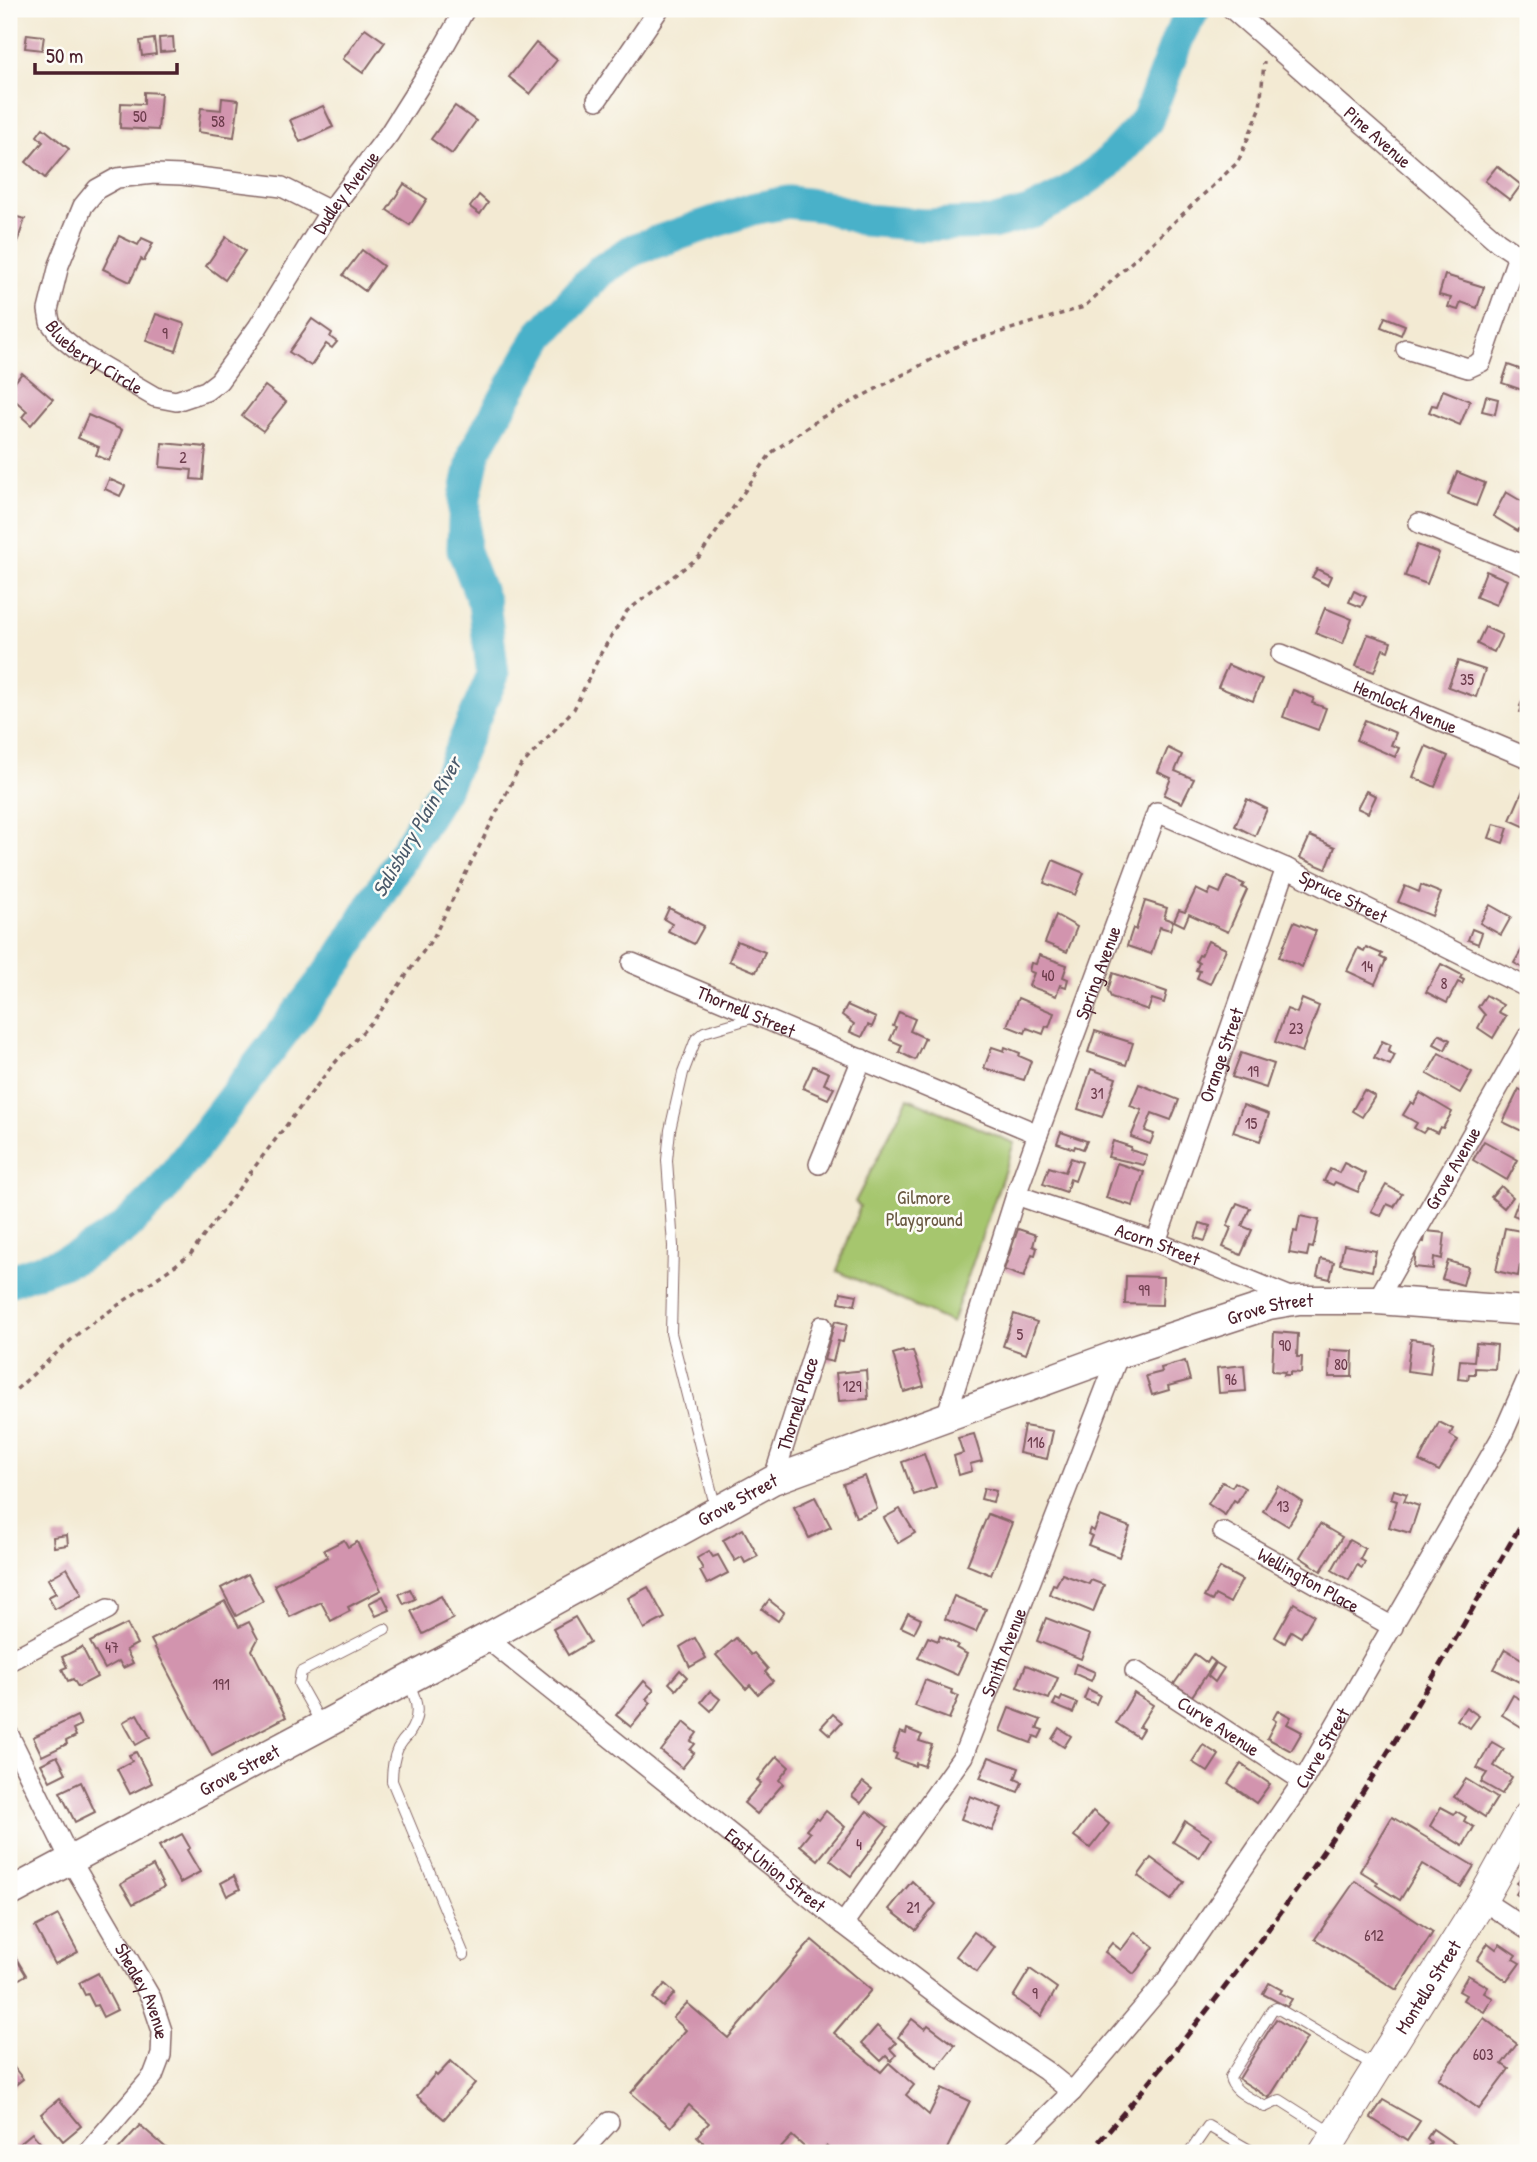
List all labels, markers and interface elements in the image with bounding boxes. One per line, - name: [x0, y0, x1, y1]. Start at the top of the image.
- scale bar: [35, 32, 177, 76]
- text: 50 m: [46, 41, 83, 70]
- street label: Pine Avenue: [1338, 100, 1418, 174]
- house number: 50: [133, 105, 147, 127]
- house number: 58: [211, 110, 225, 132]
- street label: Dudley Avenue: [306, 145, 385, 238]
- street label: Blueberry Circle: [40, 314, 148, 400]
- house number: 9: [162, 322, 168, 344]
- house number: 2: [179, 446, 187, 468]
- house number: 35: [1460, 668, 1474, 690]
- street label: Hemlock Avenue: [1350, 673, 1462, 740]
- water label: Salisbury Plain River: [365, 749, 470, 902]
- street label: Spruce Street: [1295, 864, 1392, 930]
- street label: Spring Avenue: [1068, 922, 1127, 1023]
- house number: 14: [1361, 955, 1373, 977]
- house number: 40: [1041, 964, 1055, 986]
- house number: 8: [1441, 972, 1448, 994]
- street label: Thornell Street: [693, 979, 800, 1044]
- street label: Orange Street: [1193, 1004, 1250, 1106]
- house number: 23: [1289, 1017, 1303, 1039]
- house number: 19: [1247, 1060, 1259, 1082]
- house number: 31: [1091, 1082, 1104, 1104]
- house number: 15: [1245, 1112, 1258, 1134]
- street label: Grove Avenue: [1418, 1121, 1487, 1214]
- park label: Gilmore Playground: [886, 1184, 963, 1232]
- street label: Acorn Street: [1112, 1216, 1205, 1272]
- house number: 99: [1138, 1279, 1150, 1301]
- street label: Grove Street: [1224, 1287, 1313, 1331]
- house number: 5: [1017, 1323, 1024, 1345]
- house number: 90: [1278, 1334, 1292, 1356]
- street label: Thornell Place: [770, 1353, 825, 1454]
- house number: 80: [1334, 1353, 1348, 1375]
- house number: 96: [1225, 1368, 1237, 1390]
- house number: 129: [842, 1375, 862, 1397]
- house number: 116: [1027, 1431, 1045, 1453]
- street label: Grove Street: [693, 1466, 781, 1532]
- house number: 13: [1277, 1495, 1289, 1517]
- street label: Wellington Place: [1253, 1541, 1364, 1619]
- street label: Smith Avenue: [974, 1604, 1032, 1700]
- house number: 47: [105, 1636, 119, 1658]
- house number: 191: [212, 1673, 230, 1695]
- street label: Curve Avenue: [1173, 1689, 1265, 1762]
- street label: Curve Street: [1289, 1702, 1356, 1794]
- street label: Grove Street: [194, 1738, 284, 1802]
- street label: East Union Street: [720, 1822, 832, 1919]
- house number: 4: [856, 1833, 862, 1855]
- house number: 21: [906, 1896, 920, 1918]
- house number: 612: [1364, 1924, 1384, 1946]
- street label: Montello Street: [1389, 1934, 1467, 2039]
- street label: Shealey Avenue: [109, 1938, 175, 2041]
- house number: 9: [1032, 1982, 1038, 2004]
- house number: 603: [1473, 2043, 1493, 2065]

